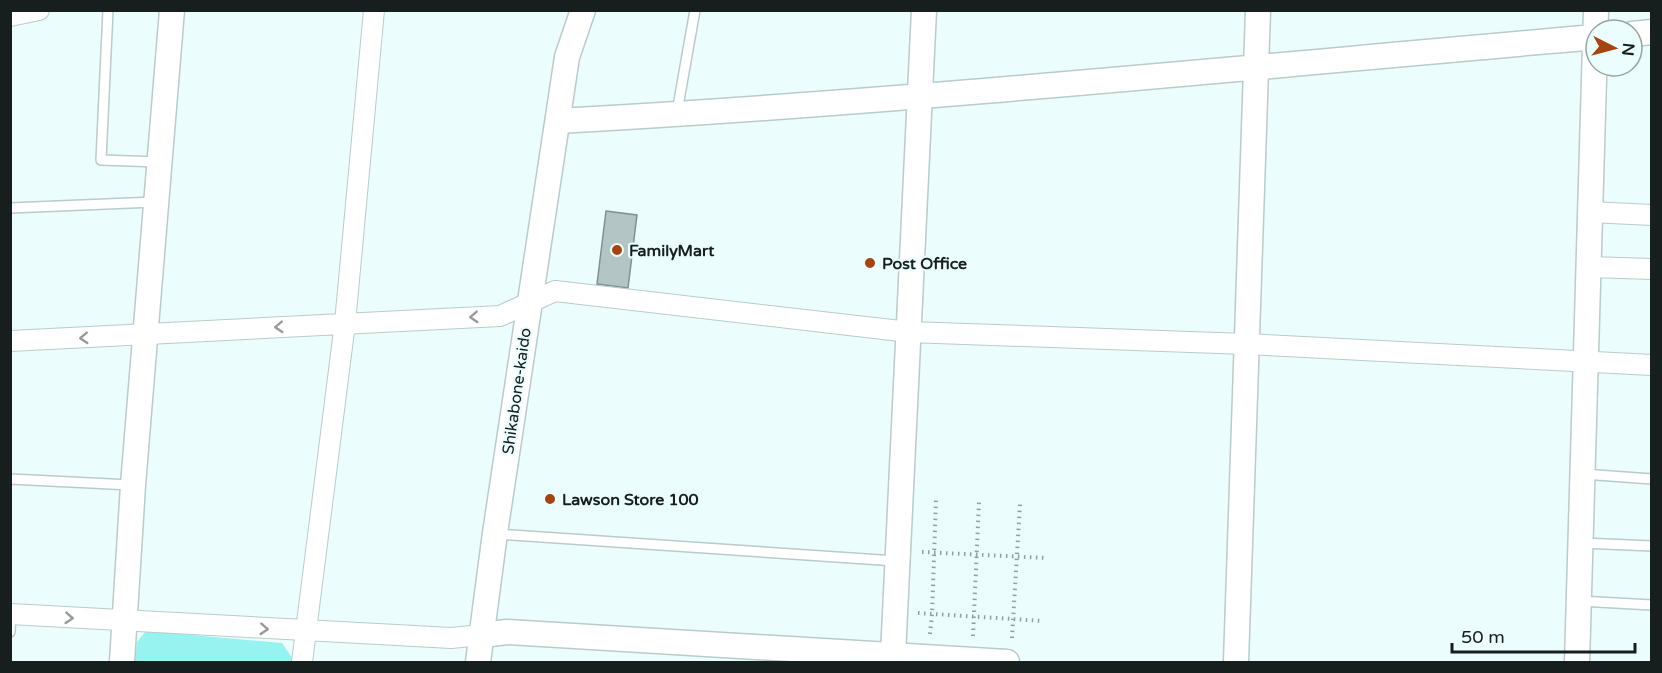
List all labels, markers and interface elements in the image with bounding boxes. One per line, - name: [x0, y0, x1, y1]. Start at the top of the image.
- north arrow: [1584, 18, 1644, 78]
- text: N: [1617, 42, 1639, 57]
- place label: FamilyMart: [629, 241, 715, 261]
- marker: FamilyMart: [610, 243, 624, 257]
- place label: Post Office: [882, 254, 967, 274]
- marker: Post Office: [863, 256, 877, 270]
- one-way arrow: [469, 310, 478, 323]
- one-way arrow: [275, 320, 284, 333]
- street label: Shikabone-kaido: [498, 327, 536, 456]
- one-way arrow: [80, 331, 89, 344]
- place label: Lawson Store 100: [562, 490, 699, 510]
- marker: Lawson Store 100: [543, 492, 557, 506]
- one-way arrow: [64, 611, 73, 624]
- scale bar: [1452, 616, 1635, 654]
- one-way arrow: [259, 622, 268, 635]
- text: 50 m: [1461, 626, 1505, 648]

